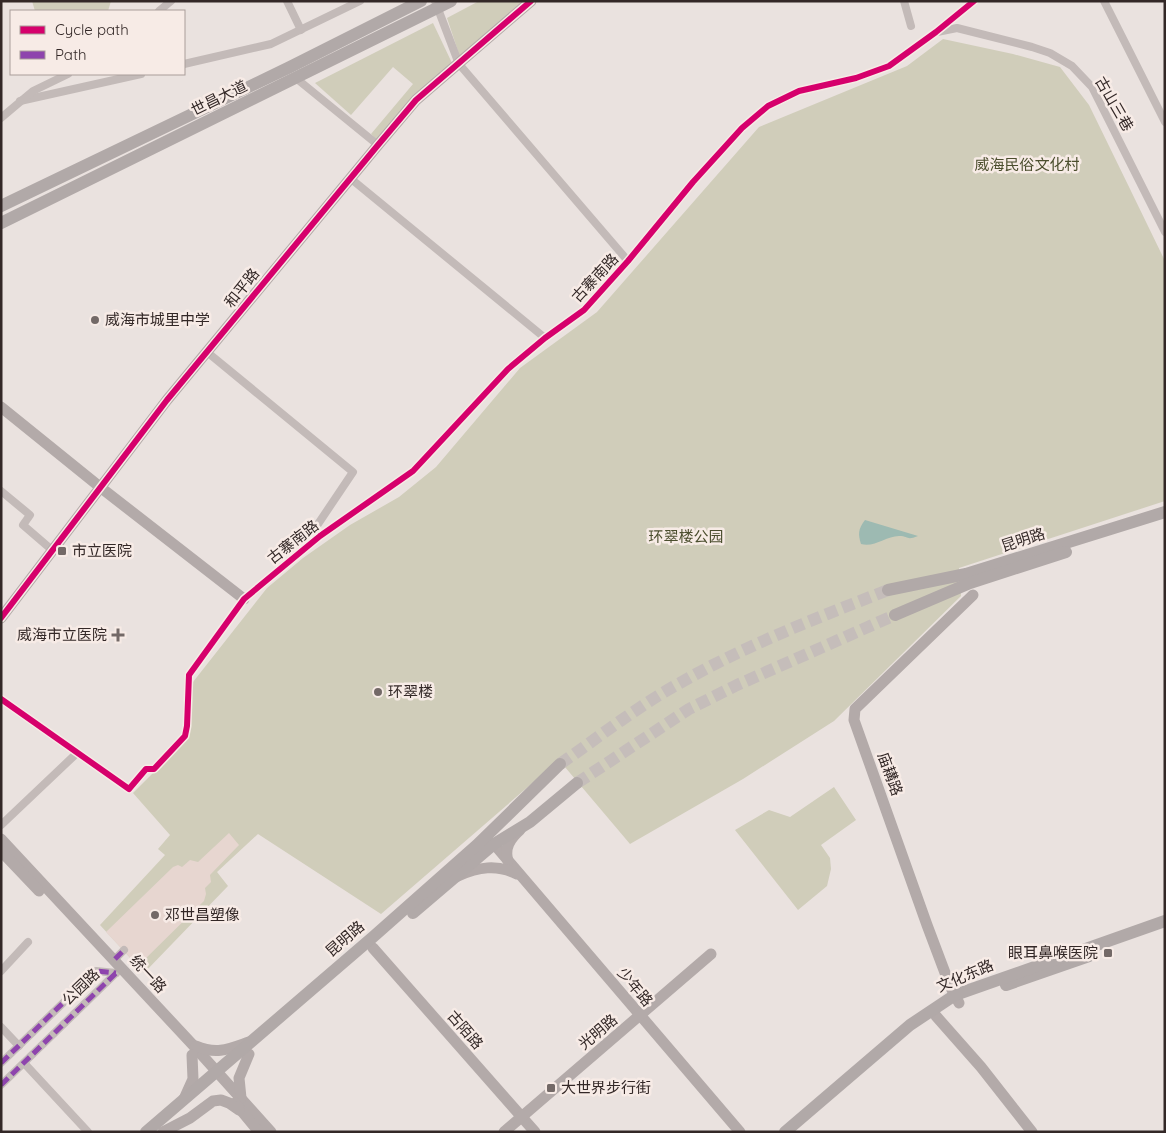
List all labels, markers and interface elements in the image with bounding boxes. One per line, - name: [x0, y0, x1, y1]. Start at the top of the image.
- legend: [10, 10, 185, 75]
- text: Cycle path: [55, 20, 129, 39]
- text: Path: [55, 45, 87, 64]
- street label: 古山三巷: [1091, 73, 1138, 134]
- street label: 世昌大道: [188, 76, 250, 119]
- park label: 威海民俗文化村: [974, 155, 1080, 174]
- street label: 古寨南路: [567, 249, 622, 306]
- street label: 和平路: [220, 264, 263, 311]
- place label: 威海市城里中学: [105, 310, 210, 329]
- marker: 威海市城里中学: [89, 314, 101, 326]
- street label: 古寨南路: [263, 516, 322, 568]
- street label: 昆明路: [999, 524, 1047, 556]
- park label: 环翠楼公园: [648, 527, 724, 546]
- place label: 市立医院: [72, 541, 132, 560]
- marker: 市立医院: [56, 545, 68, 557]
- place label: 威海市立医院: [17, 625, 107, 644]
- marker: 威海市立医院: [111, 628, 125, 642]
- place label: 环翠楼: [388, 682, 433, 701]
- marker: 环翠楼: [372, 686, 384, 698]
- street label: 庙耩路: [874, 749, 907, 798]
- place label: 邓世昌塑像: [165, 905, 240, 924]
- marker: 邓世昌塑像: [149, 909, 161, 921]
- street label: 昆明路: [321, 917, 368, 961]
- place label: 眼耳鼻喉医院: [1008, 943, 1098, 962]
- marker: 眼耳鼻喉医院: [1102, 947, 1114, 959]
- street label: 统一路: [126, 951, 171, 997]
- street label: 文化东路: [933, 955, 996, 996]
- street label: 少年路: [614, 963, 657, 1010]
- street label: 公园路: [58, 964, 103, 1009]
- street label: 古陌路: [443, 1006, 487, 1053]
- street label: 光明路: [574, 1010, 621, 1053]
- place label: 大世界步行街: [561, 1078, 651, 1097]
- marker: 大世界步行街: [545, 1082, 557, 1094]

